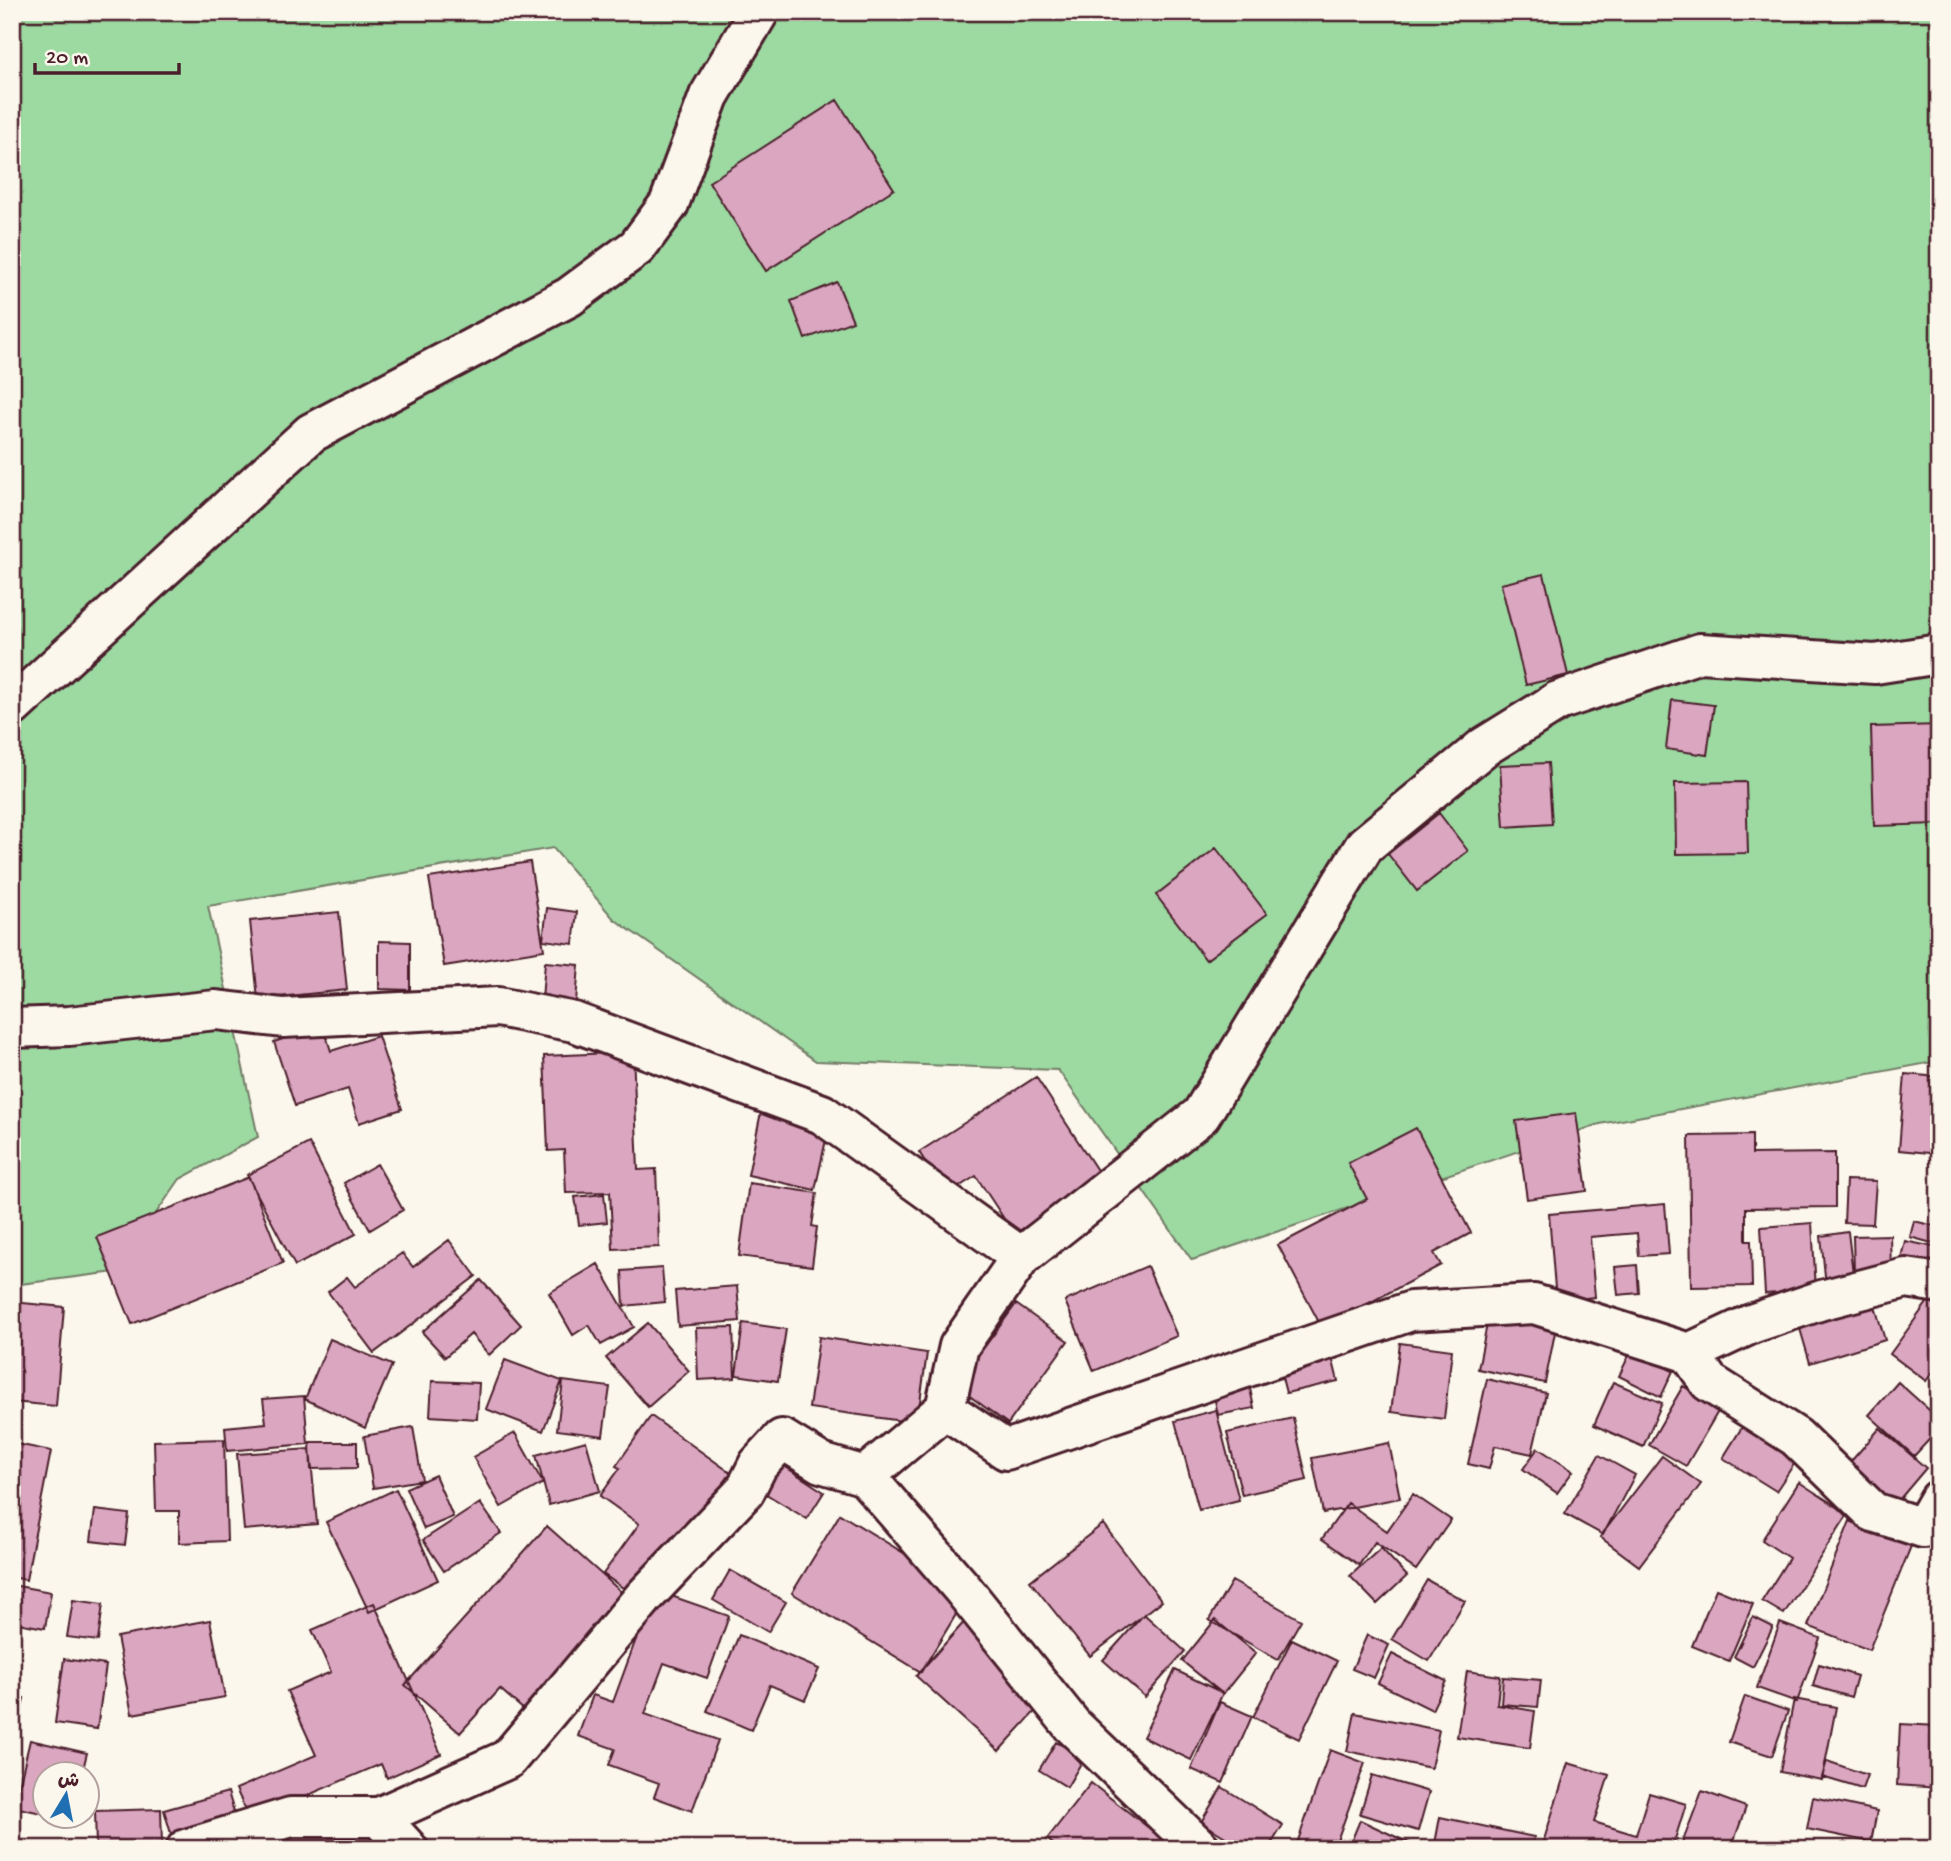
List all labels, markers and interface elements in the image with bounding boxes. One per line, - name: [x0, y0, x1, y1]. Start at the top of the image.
- scale bar: [35, 32, 178, 76]
- text: 20 m: [46, 47, 88, 72]
- north arrow: [32, 1759, 102, 1829]
- text: ش: [56, 1769, 81, 1795]

